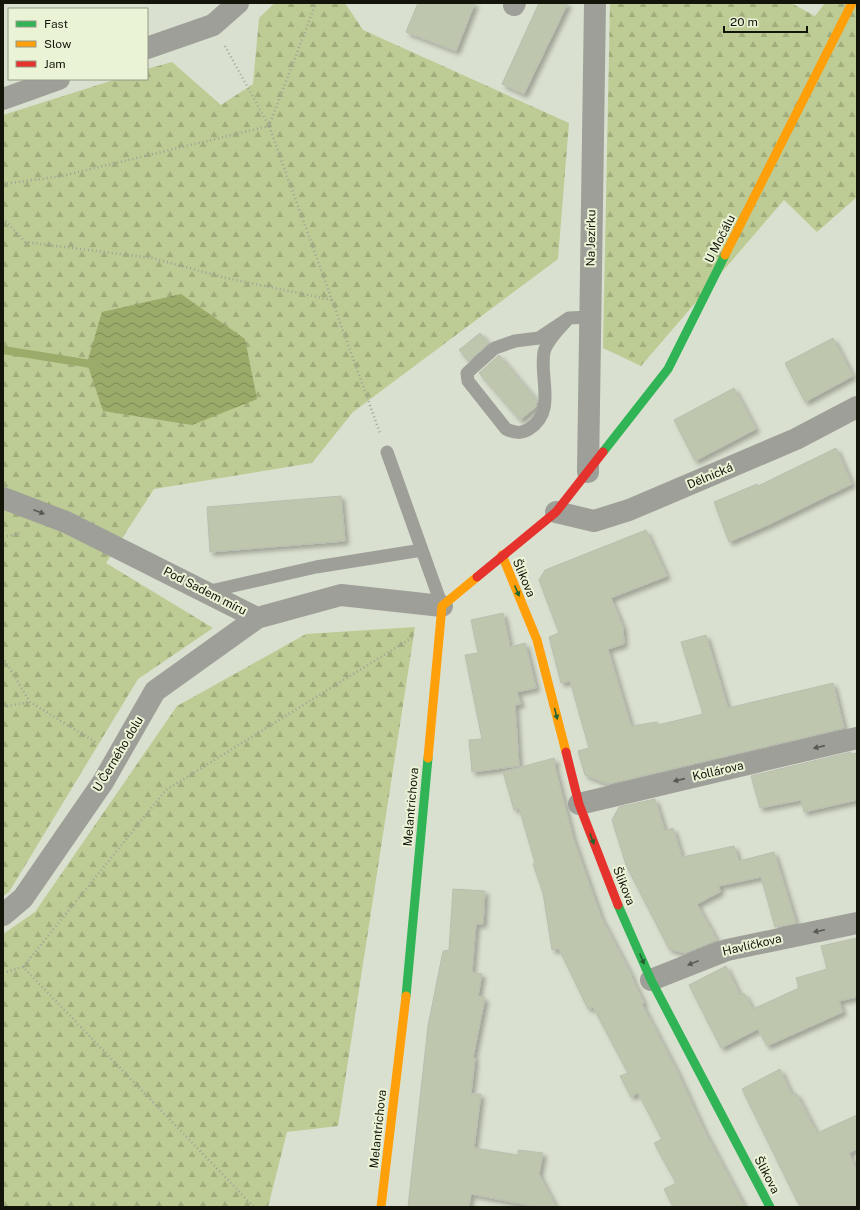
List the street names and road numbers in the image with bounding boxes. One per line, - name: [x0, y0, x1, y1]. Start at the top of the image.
- street label: Na Jezírku: [584, 209, 598, 267]
- street label: U Močálu: [702, 213, 738, 265]
- street label: Dělnická: [685, 460, 735, 492]
- street label: Šlikova: [510, 557, 538, 599]
- street label: Pod Sadem míru: [161, 564, 249, 618]
- street label: U Černého dolu: [90, 714, 146, 794]
- street label: Kollárova: [691, 758, 745, 784]
- street label: Melantrichova: [401, 767, 421, 847]
- street label: Šlikova: [610, 865, 638, 907]
- street label: Havlíčkova: [721, 931, 783, 959]
- street label: Melantrichova: [367, 1089, 389, 1169]
- street label: Šlikova: [751, 1154, 783, 1196]

